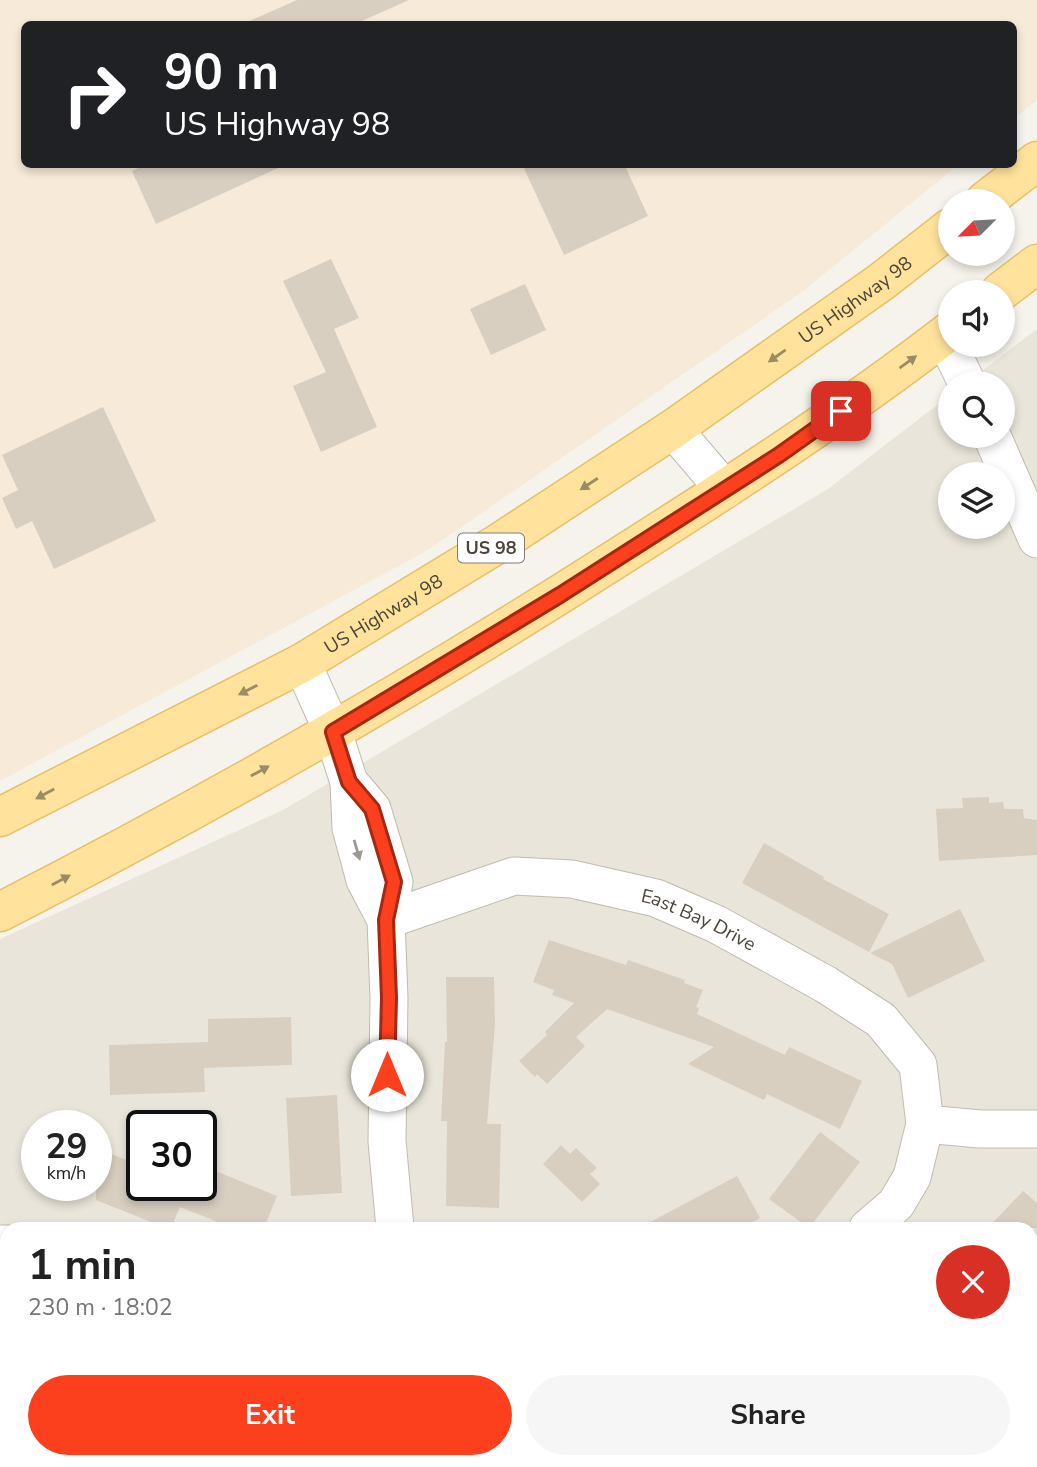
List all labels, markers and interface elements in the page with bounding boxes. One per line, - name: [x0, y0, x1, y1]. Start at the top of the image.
- text: 90 m: [164, 39, 279, 106]
- icon: right: [49, 49, 140, 140]
- text: US Highway 98: [164, 103, 390, 146]
- north arrow: [938, 189, 1015, 266]
- map controls: [938, 189, 1015, 539]
- street label: US Highway 98: [794, 250, 918, 350]
- button: sound: [938, 280, 1015, 357]
- one-way arrow: [768, 349, 786, 363]
- one-way arrow: [899, 355, 917, 369]
- button: search: [938, 371, 1015, 448]
- pin: [811, 381, 871, 441]
- icon: arrive: [822, 392, 860, 430]
- button: layers: [938, 462, 1015, 539]
- one-way arrow: [580, 477, 598, 491]
- road number: US 98: [458, 534, 524, 562]
- street label: US Highway 98: [319, 568, 448, 660]
- one-way arrow: [238, 684, 258, 696]
- one-way arrow: [251, 766, 271, 778]
- one-way arrow: [35, 788, 55, 799]
- one-way arrow: [352, 839, 363, 861]
- one-way arrow: [51, 875, 71, 887]
- street label: East Bay Drive: [639, 883, 760, 958]
- position arrow: [350, 1038, 424, 1112]
- speed limit sign: 30: [126, 1110, 217, 1201]
- text: 29: [45, 1123, 88, 1170]
- text: km/h: [47, 1161, 86, 1185]
- text: 1 min: [28, 1237, 137, 1294]
- button: close: [936, 1245, 1010, 1319]
- text: 230 m · 18:02: [28, 1292, 173, 1323]
- button: Exit: [28, 1375, 512, 1455]
- button: Share: [526, 1375, 1010, 1455]

